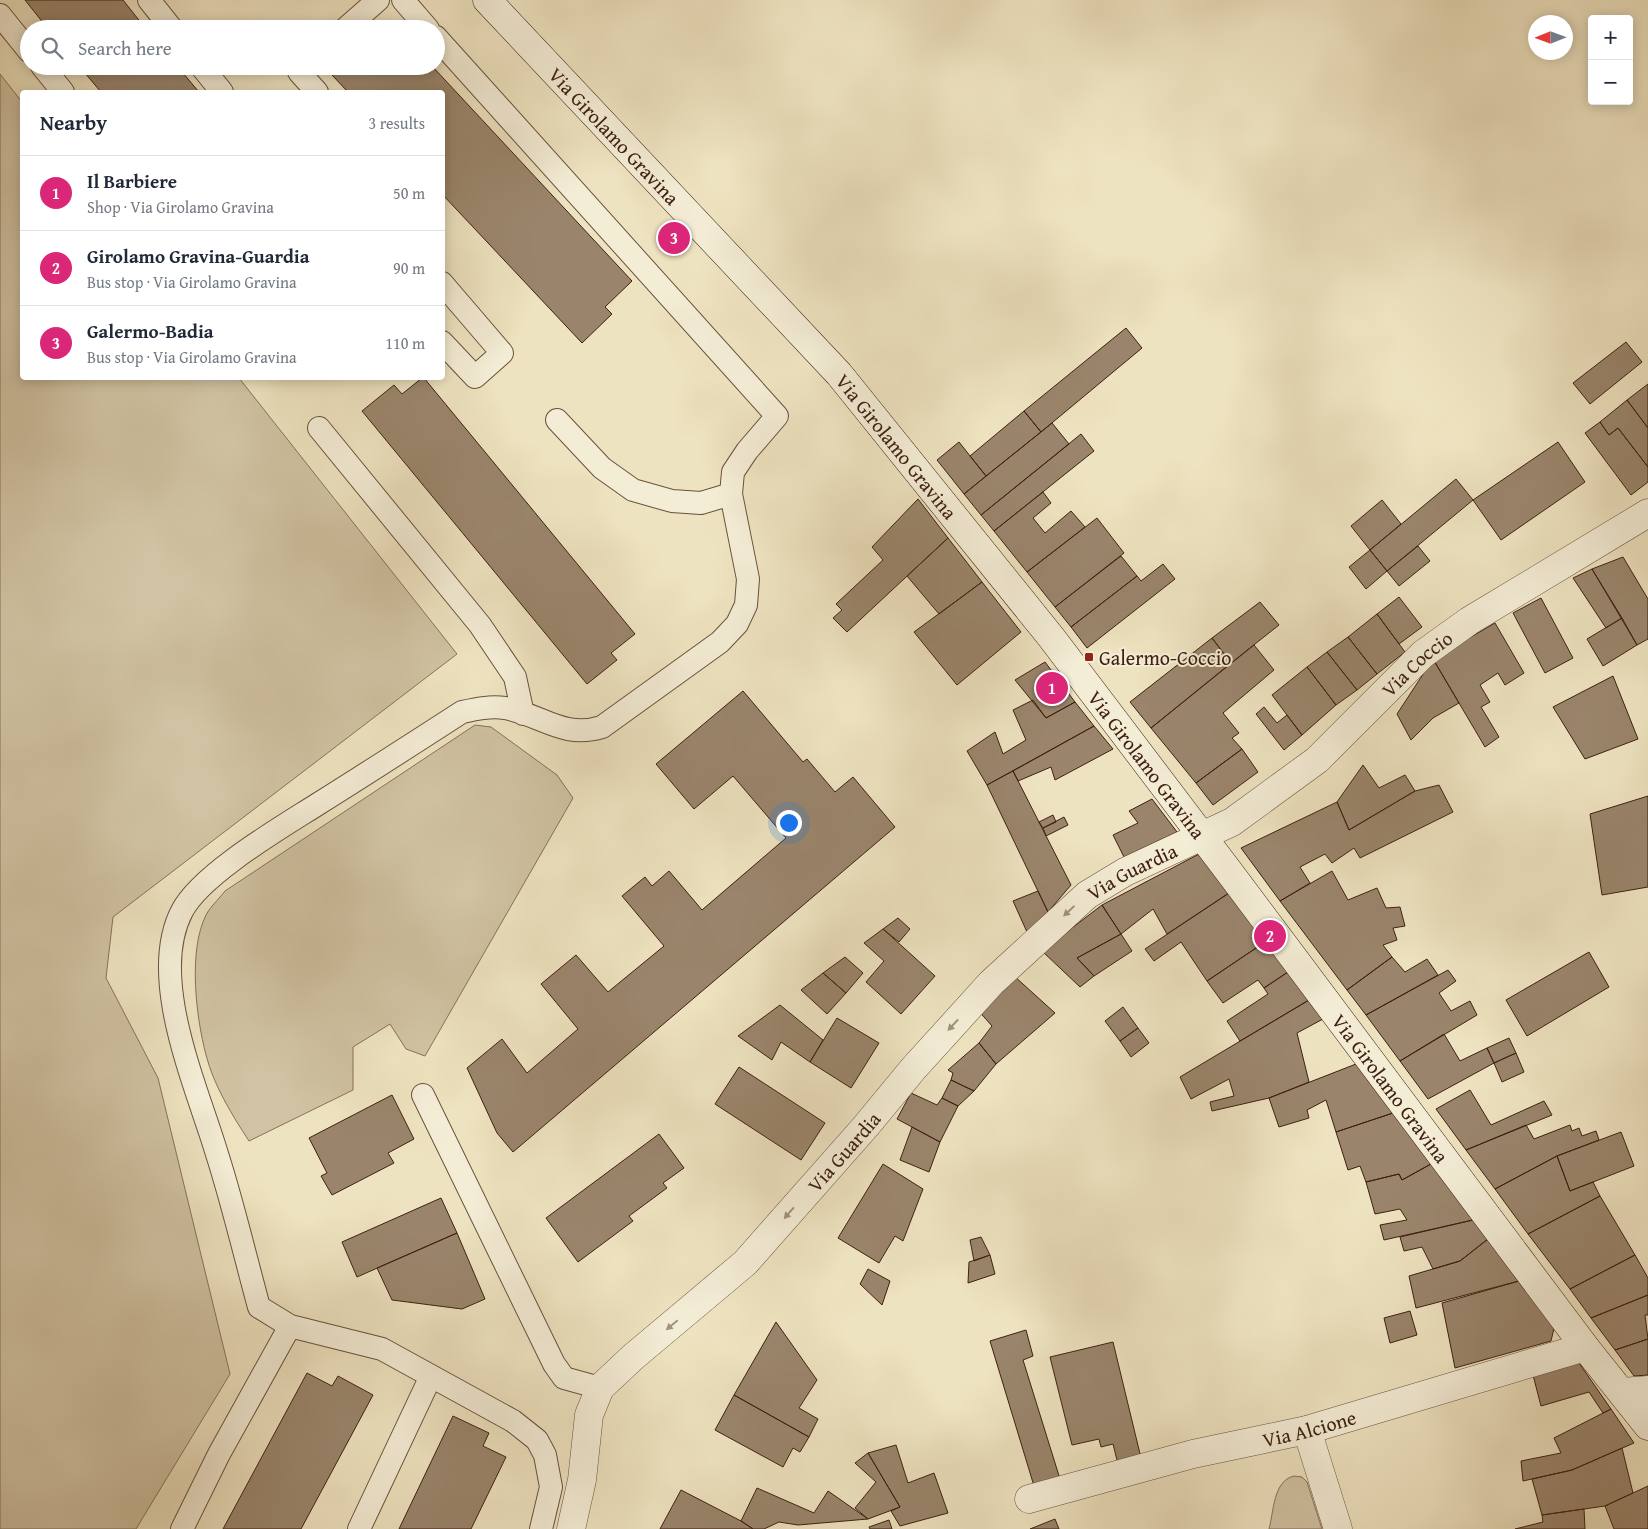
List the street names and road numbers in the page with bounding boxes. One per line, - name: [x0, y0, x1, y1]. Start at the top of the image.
- street label: Via Girolamo Gravina: [542, 60, 687, 211]
- street label: Via Girolamo Gravina: [829, 367, 965, 525]
- street label: Via Coccio: [1374, 623, 1458, 703]
- street label: Via Girolamo Gravina: [1082, 684, 1214, 845]
- street label: Via Guardia: [1081, 835, 1182, 907]
- street label: Via Girolamo Gravina: [1325, 1007, 1457, 1169]
- street label: Via Guardia: [800, 1105, 887, 1198]
- street label: Via Alcione: [1260, 1402, 1359, 1454]

